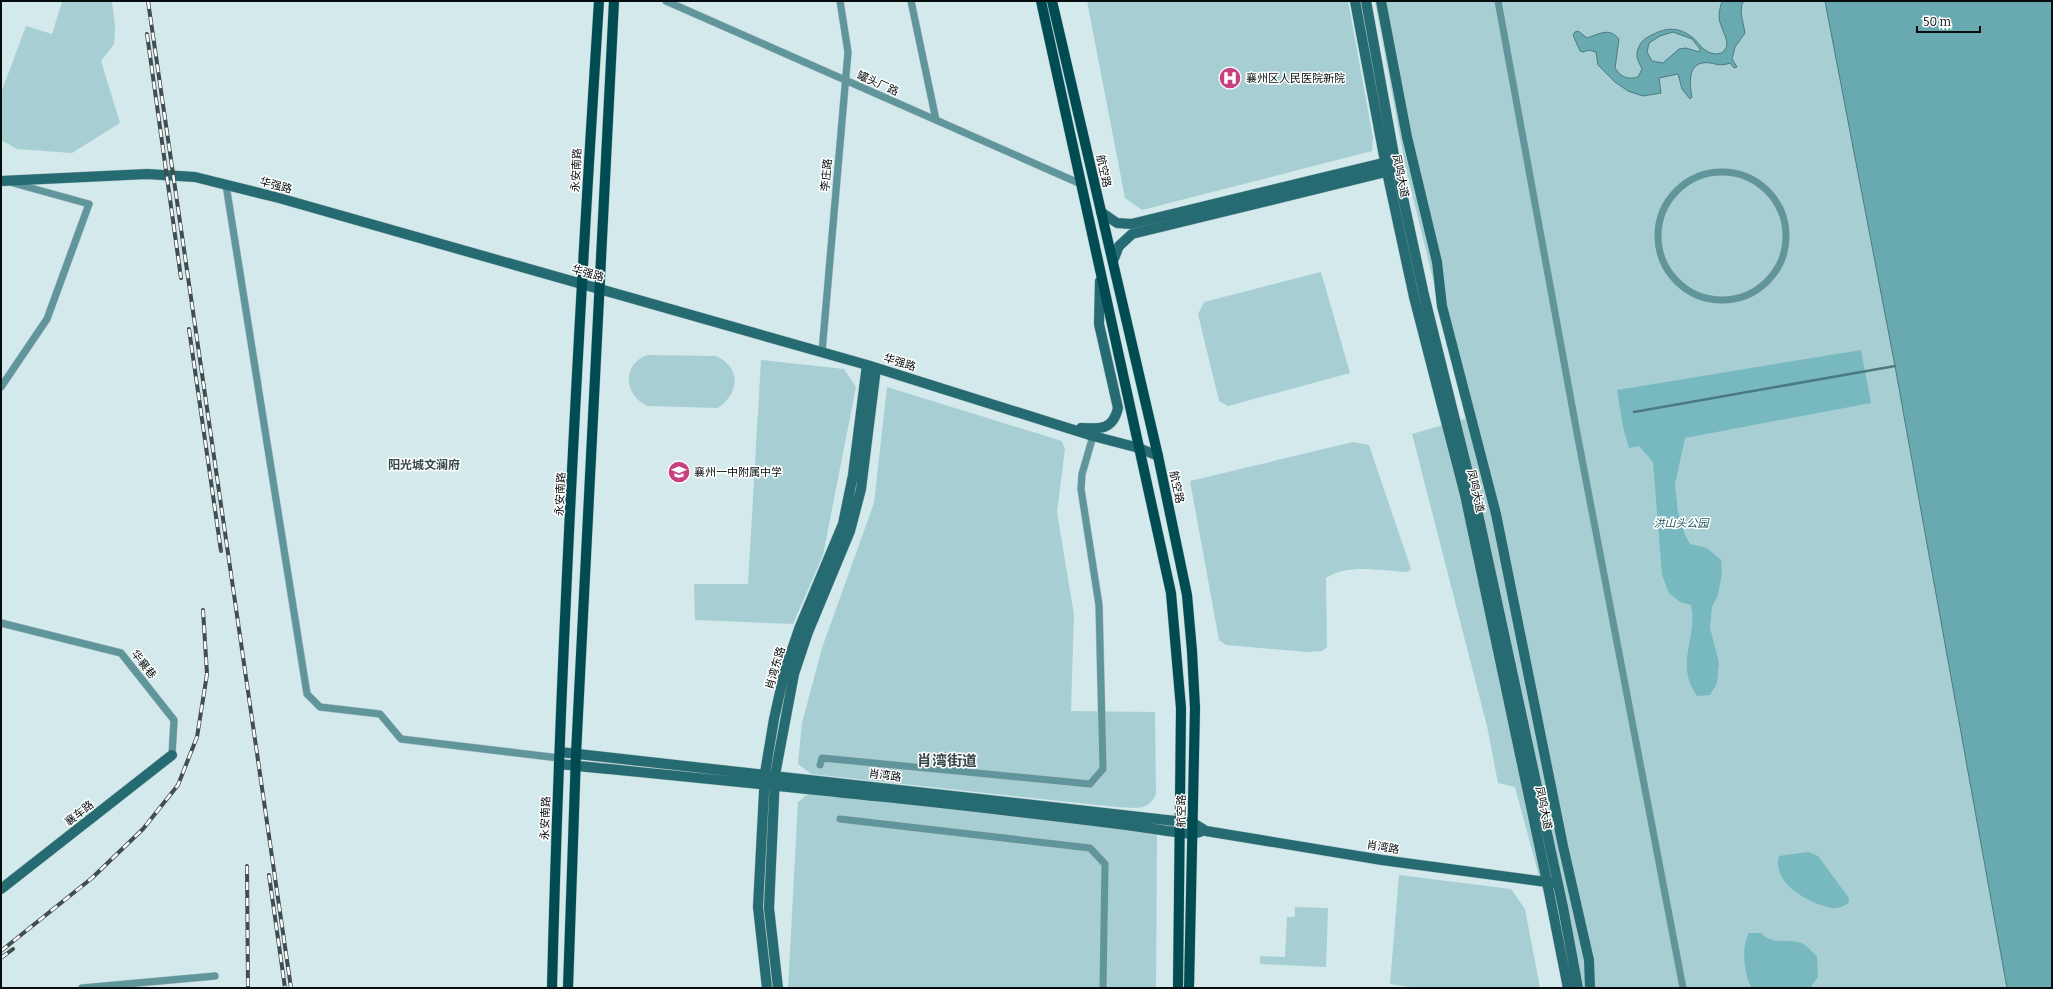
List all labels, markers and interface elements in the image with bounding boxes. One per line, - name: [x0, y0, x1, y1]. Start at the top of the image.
- scale bar: [1917, 8, 1980, 34]
- text: 50 m: [1923, 15, 1952, 29]
- hospital icon: 襄州区人民医院新院: [1217, 65, 1243, 91]
- street label: 罐头厂路: [855, 69, 901, 98]
- place label: 襄州区人民医院新院: [1246, 72, 1345, 85]
- street label: 永安南路: [569, 148, 584, 192]
- street label: 凤鸣大道: [1390, 153, 1411, 199]
- street label: 航空路: [1093, 154, 1114, 189]
- street label: 李庄路: [819, 158, 834, 192]
- street label: 华强路: [258, 175, 293, 196]
- street label: 华强路: [570, 263, 606, 284]
- street label: 华强路: [882, 351, 918, 374]
- district label: 阳光城文澜府: [388, 458, 460, 472]
- school or university icon: 襄州一中附属中学: [666, 459, 692, 485]
- place label: 襄州一中附属中学: [694, 466, 782, 479]
- street label: 凤鸣大道: [1464, 468, 1487, 514]
- street label: 航空路: [1167, 470, 1186, 505]
- street label: 永安南路: [553, 472, 568, 516]
- park label: 洪山头公园: [1654, 517, 1710, 530]
- street label: 肖湾东路: [763, 645, 788, 691]
- street label: 华襄巷: [128, 647, 159, 681]
- district label: 肖湾街道: [917, 752, 977, 770]
- street label: 肖湾路: [868, 767, 902, 784]
- street label: 凤鸣大道: [1533, 785, 1554, 831]
- street label: 航空路: [1175, 794, 1188, 828]
- street label: 永安南路: [538, 796, 553, 840]
- street label: 襄车路: [62, 798, 96, 829]
- street label: 肖湾路: [1366, 838, 1400, 856]

